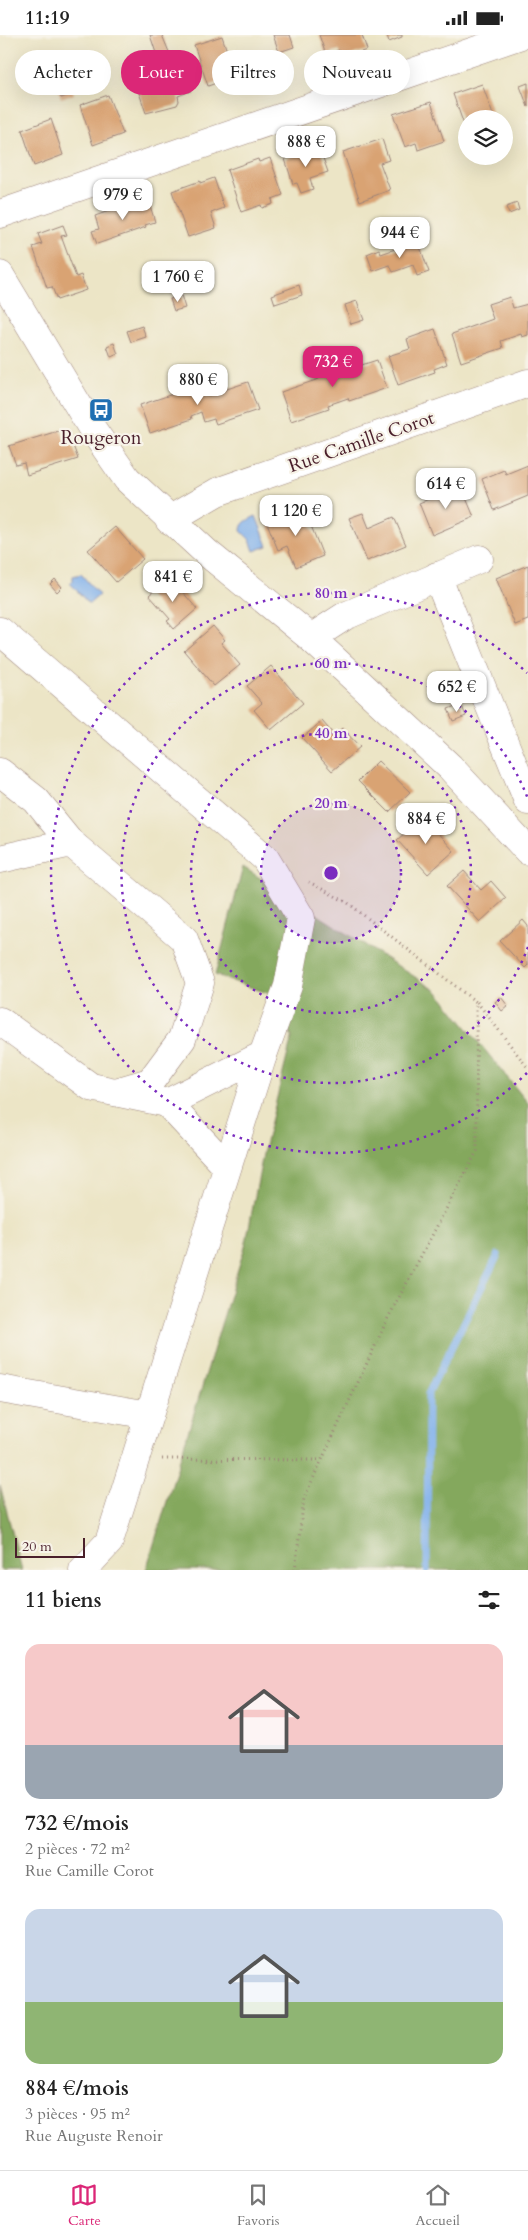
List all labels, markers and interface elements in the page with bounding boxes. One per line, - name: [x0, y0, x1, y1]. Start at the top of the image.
- text: 11:19: [25, 5, 69, 31]
- chip: Acheter: [15, 50, 111, 95]
- chip: Louer: [121, 50, 202, 95]
- chip: Filtres: [212, 50, 294, 95]
- chip: Nouveau: [304, 50, 410, 95]
- map controls: [458, 110, 513, 165]
- button: layers: [458, 110, 513, 165]
- pin: 888 €: [271, 125, 341, 168]
- text: 888 €: [287, 131, 325, 153]
- pin: 979 €: [88, 179, 158, 221]
- text: 979 €: [104, 184, 142, 206]
- pin: 944 €: [365, 217, 435, 259]
- text: 944 €: [381, 222, 419, 244]
- pin: 1 760 €: [132, 261, 224, 303]
- text: 1 760 €: [153, 266, 203, 288]
- pin: 732 €: [298, 345, 368, 388]
- text: 732 €: [314, 351, 352, 373]
- pin: 880 €: [163, 363, 233, 406]
- text: 880 €: [179, 369, 217, 391]
- bus stop icon: Rougeron: [88, 397, 114, 423]
- street label: Rue Camille Corot: [285, 405, 438, 479]
- place label: Rougeron: [60, 425, 142, 451]
- pin: 614 €: [411, 467, 481, 510]
- text: 614 €: [427, 473, 465, 495]
- pin: 1 120 €: [250, 495, 342, 537]
- text: 1 120 €: [271, 500, 321, 522]
- pin: 841 €: [138, 561, 208, 603]
- text: 841 €: [154, 566, 192, 588]
- text: 80 m: [314, 583, 348, 603]
- text: 60 m: [314, 653, 348, 673]
- pin: 652 €: [422, 671, 492, 713]
- text: 652 €: [438, 676, 476, 698]
- text: 40 m: [314, 723, 348, 743]
- text: 20 m: [314, 793, 348, 813]
- pin: 884 €: [391, 803, 461, 845]
- text: 884 €: [407, 808, 445, 830]
- centre of rings: [322, 864, 340, 882]
- scale bar: [15, 1535, 85, 1558]
- text: 20 m: [22, 1537, 52, 1556]
- text: 11 biens: [25, 1586, 101, 1615]
- icon: filters: [475, 1586, 503, 1614]
- icon: home: [219, 1676, 309, 1766]
- text: 732 €/mois: [25, 1809, 129, 1838]
- text: 2 pièces · 72 m²: [25, 1838, 130, 1860]
- text: Rue Camille Corot: [25, 1860, 154, 1882]
- icon: home: [219, 1941, 309, 2031]
- text: 884 €/mois: [25, 2074, 129, 2103]
- text: 3 pièces · 95 m²: [25, 2103, 130, 2125]
- text: Rue Auguste Renoir: [25, 2125, 163, 2147]
- tab: Carte: [68, 2181, 101, 2230]
- tab: Favoris: [237, 2181, 279, 2230]
- tab: Accueil: [416, 2181, 460, 2230]

